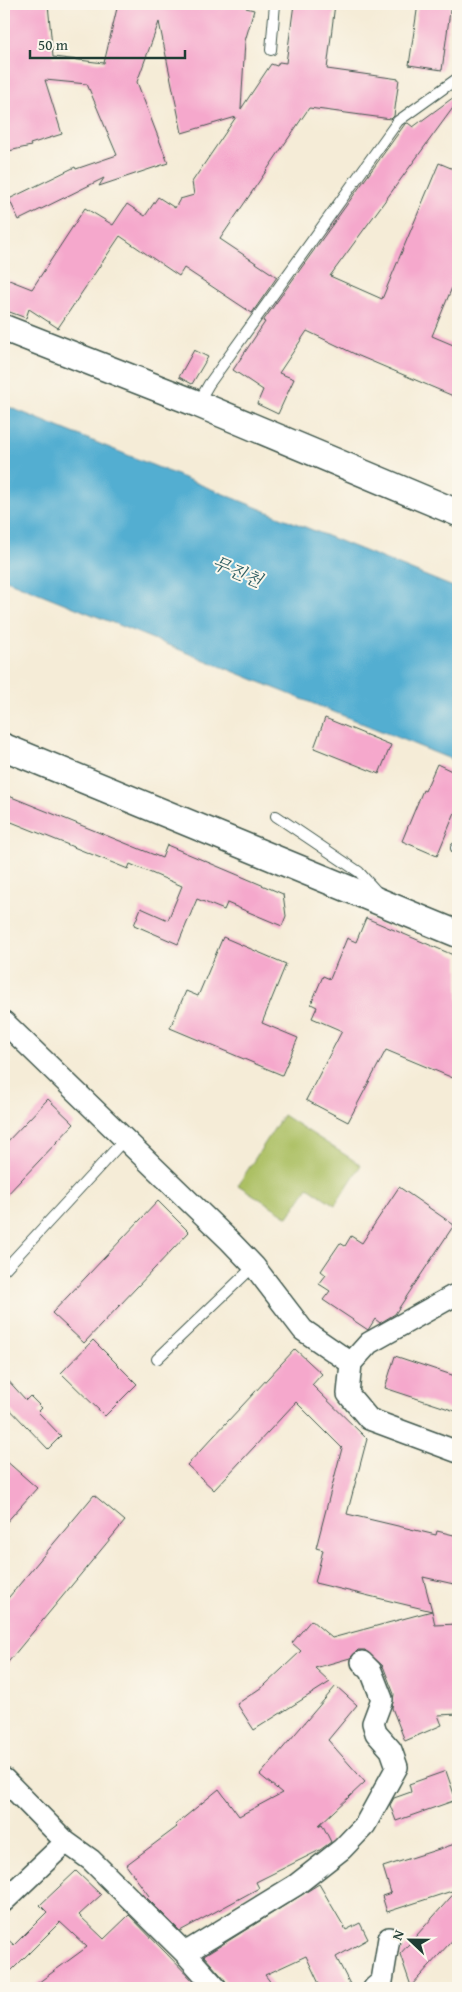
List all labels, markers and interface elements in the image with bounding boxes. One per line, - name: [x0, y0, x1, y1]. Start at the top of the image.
- scale bar: [30, 28, 185, 60]
- text: 50 m: [38, 34, 69, 55]
- water label: 무진천: [208, 549, 268, 595]
- north arrow: [384, 1914, 434, 1964]
- text: N: [387, 1926, 409, 1943]

